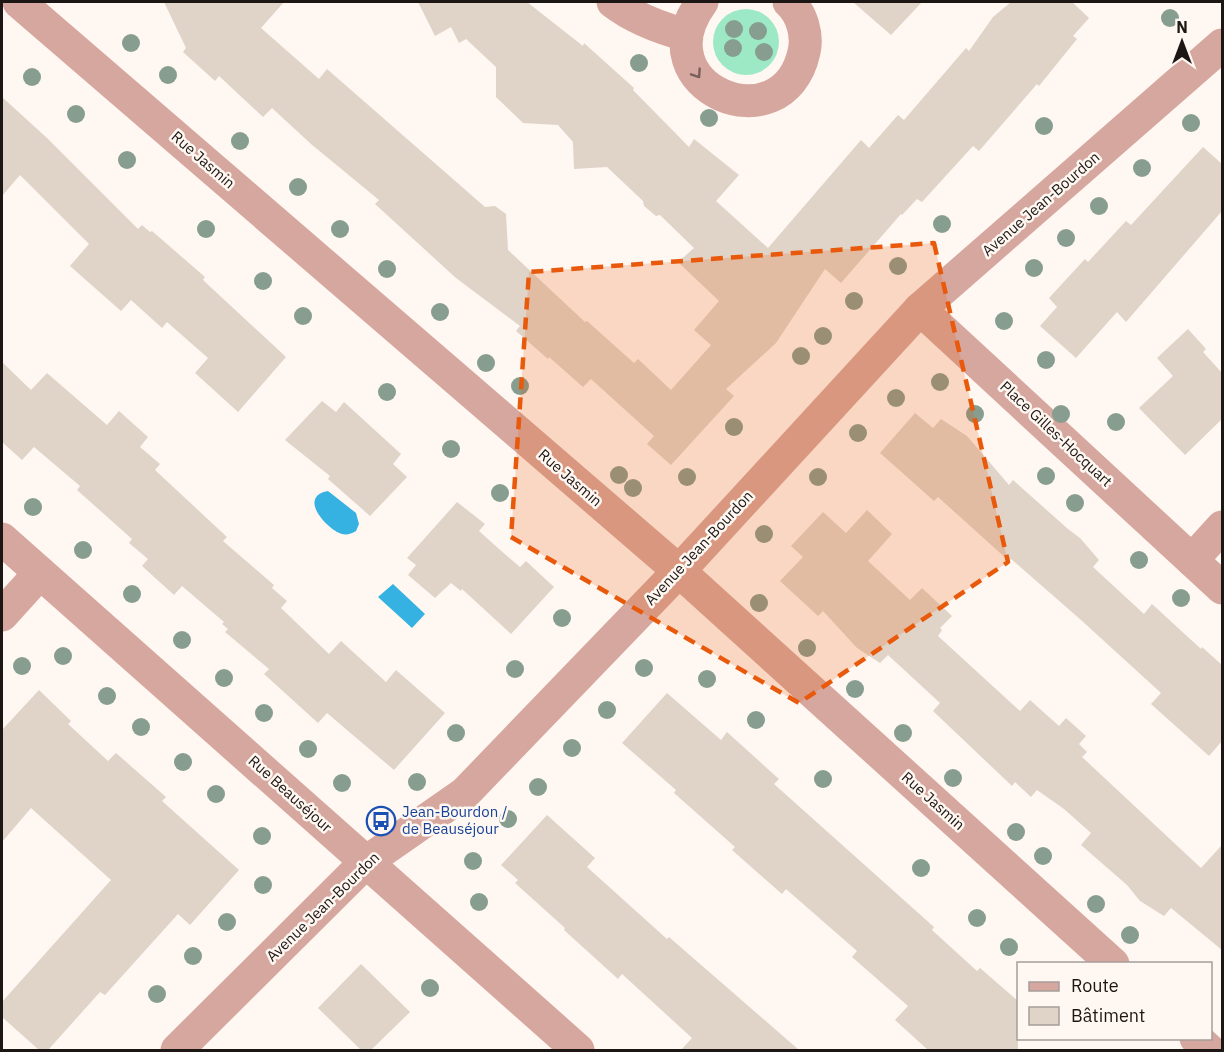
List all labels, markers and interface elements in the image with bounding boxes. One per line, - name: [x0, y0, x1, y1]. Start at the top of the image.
- north arrow: [1152, 12, 1212, 72]
- text: N: [1176, 17, 1188, 37]
- one-way arrow: [690, 68, 701, 79]
- street label: Rue Jasmin: [168, 127, 239, 192]
- street label: Avenue Jean-Bourdon: [978, 147, 1103, 260]
- street label: Place Gilles-Hocquart: [996, 377, 1116, 491]
- street label: Rue Jasmin: [535, 445, 606, 510]
- street label: Avenue Jean-Bourdon: [641, 486, 757, 609]
- street label: Rue Beauséjour: [245, 751, 337, 837]
- street label: Rue Jasmin: [898, 767, 969, 834]
- place label: Jean-Bourdon / de Beauséjour: [402, 802, 508, 838]
- bus stop icon: Jean-Bourdon / de Beauséjour: [365, 805, 397, 837]
- street label: Avenue Jean-Bourdon: [262, 848, 383, 965]
- legend: [1017, 962, 1212, 1040]
- text: Route: [1071, 974, 1119, 997]
- text: Bâtiment: [1071, 1004, 1145, 1027]

